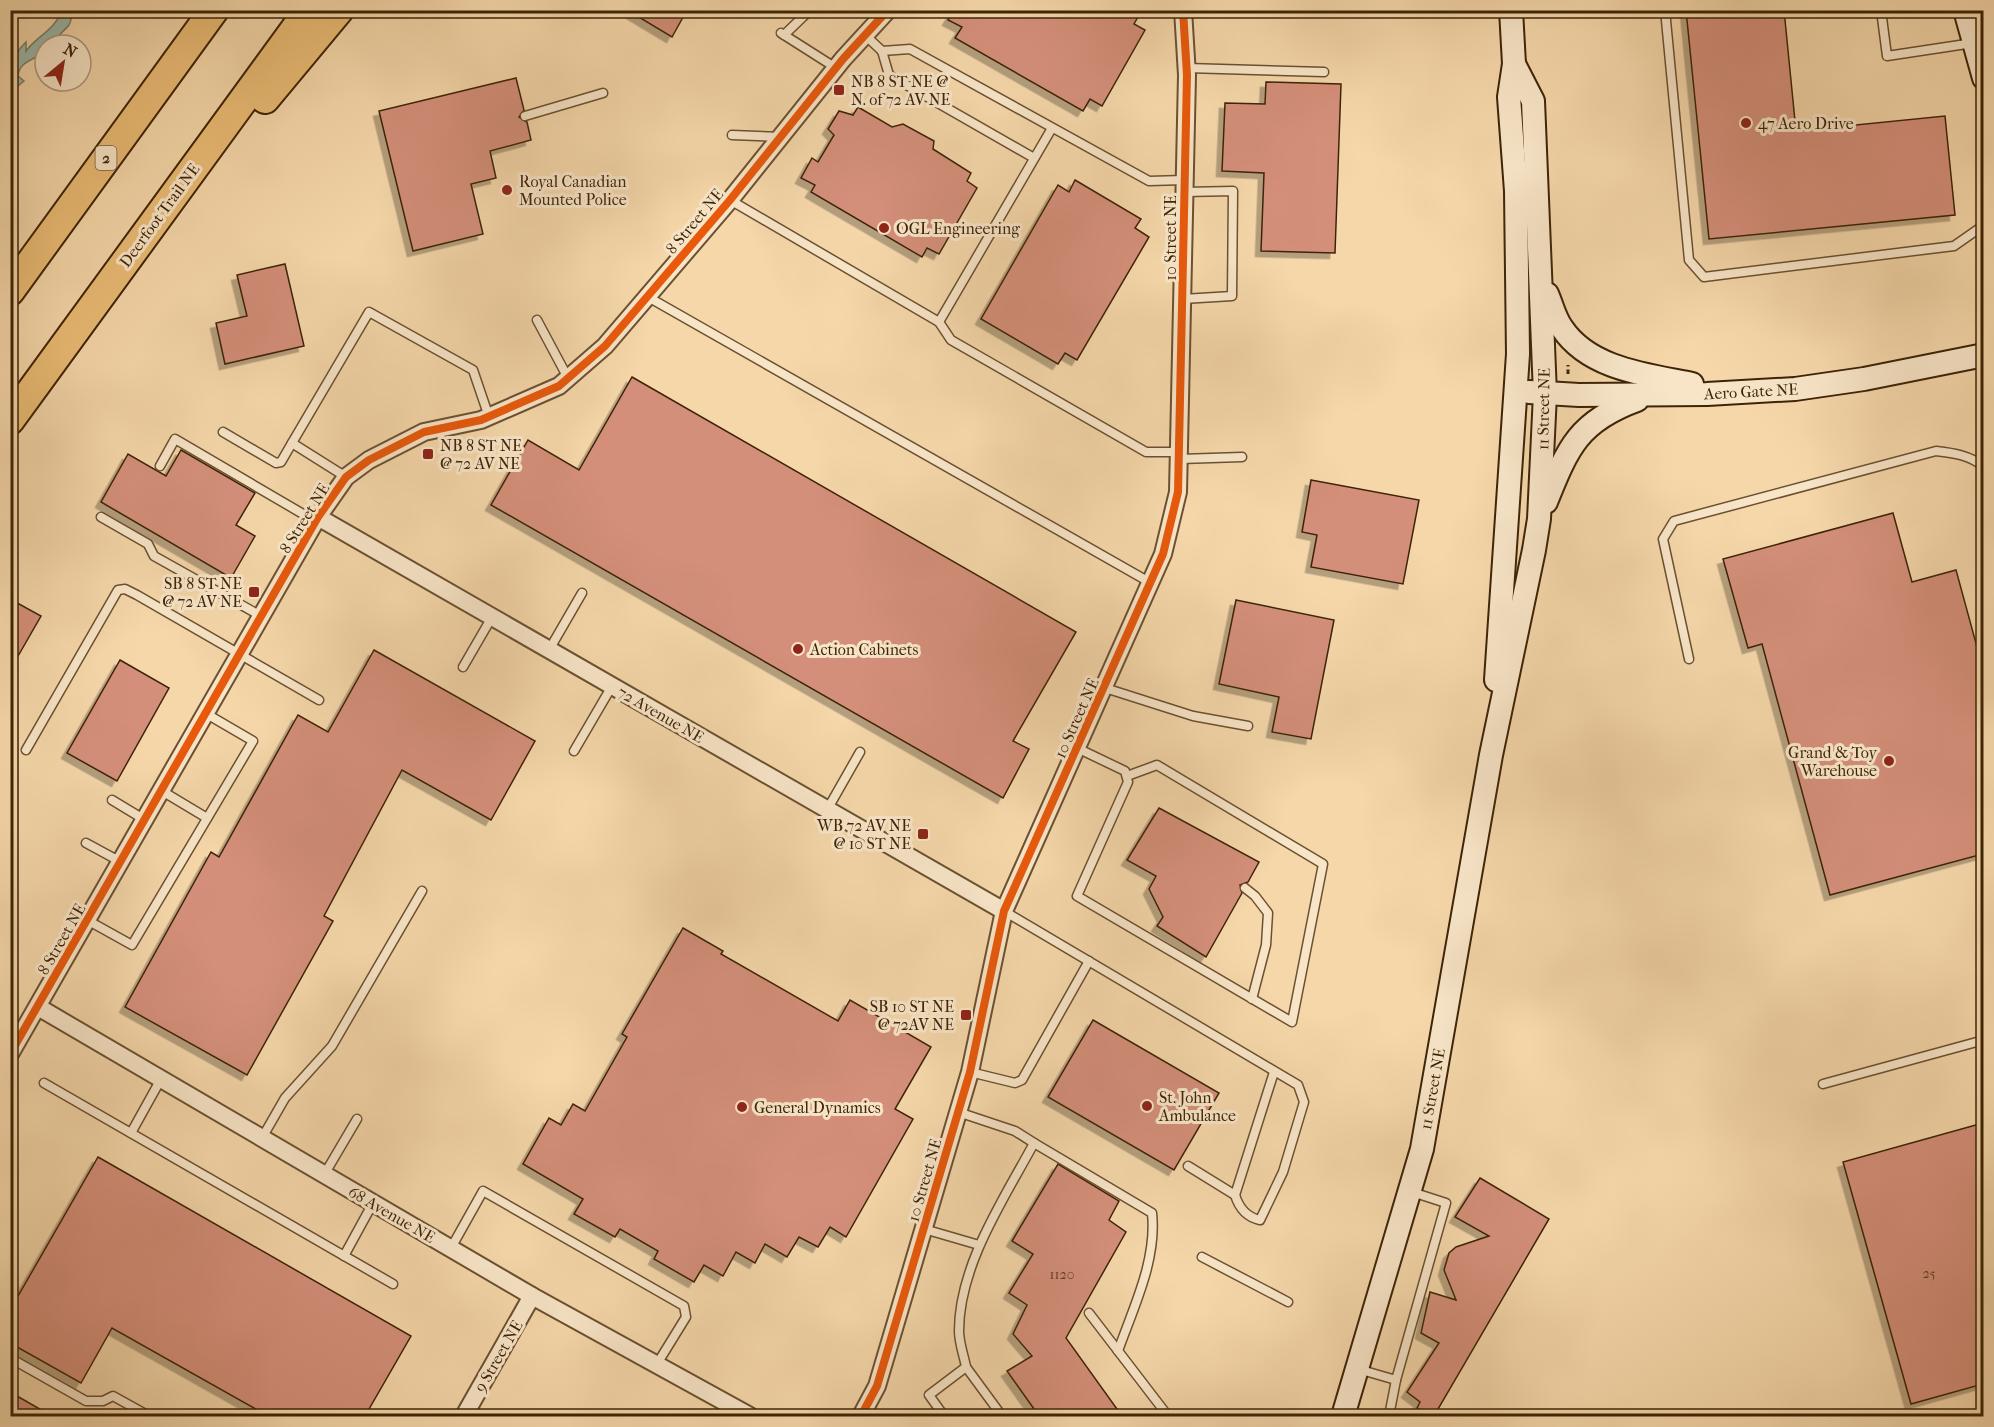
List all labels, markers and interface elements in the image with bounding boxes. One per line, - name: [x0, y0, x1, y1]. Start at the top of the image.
- north arrow: [33, 33, 93, 93]
- text: N: [60, 39, 81, 62]
- place label: NB 8 ST NE @ N. of 72 AV NE: [851, 72, 951, 109]
- marker: NB 8 ST NE @ N. of 72 AV NE: [832, 83, 846, 97]
- place label: 47 Aero Drive: [1758, 114, 1854, 133]
- marker: 47 Aero Drive: [1739, 116, 1753, 130]
- road number: 2: [96, 146, 116, 170]
- street label: Deerfoot Trail NE: [115, 160, 204, 271]
- place label: Royal Canadian Mounted Police: [519, 172, 627, 209]
- marker: Royal Canadian Mounted Police: [500, 183, 514, 197]
- street label: 8 Street NE: [662, 185, 727, 258]
- street label: 10 Street NE: [1161, 195, 1180, 281]
- place label: OGL Engineering: [896, 219, 1020, 238]
- marker: OGL Engineering: [877, 221, 891, 235]
- street label: 11 Street NE: [1533, 367, 1554, 450]
- street label: Aero Gate NE: [1702, 380, 1799, 404]
- place label: NB 8 ST NE @ 72 AV NE: [440, 436, 522, 473]
- marker: NB 8 ST NE @ 72 AV NE: [421, 447, 435, 461]
- street label: 8 Street NE: [275, 480, 334, 557]
- place label: SB 8 ST NE @ 72 AV NE: [162, 574, 242, 611]
- marker: SB 8 ST NE @ 72 AV NE: [247, 585, 261, 599]
- place label: Action Cabinets: [809, 640, 918, 659]
- marker: Action Cabinets: [791, 642, 805, 656]
- street label: 10 Street NE: [1050, 675, 1103, 761]
- street label: 72 Avenue NE: [614, 682, 707, 747]
- place label: Grand & Toy Warehouse: [1788, 743, 1877, 780]
- marker: Grand & Toy Warehouse: [1882, 754, 1896, 768]
- place label: WB 72 AV NE @ 10 ST NE: [816, 816, 911, 853]
- marker: WB 72 AV NE @ 10 ST NE: [916, 827, 930, 841]
- street label: 8 Street NE: [33, 900, 90, 978]
- place label: SB 10 ST NE @ 72AV NE: [870, 997, 954, 1034]
- marker: SB 10 ST NE @ 72AV NE: [959, 1008, 973, 1022]
- street label: 11 Street NE: [1416, 1047, 1449, 1131]
- place label: St. John Ambulance: [1158, 1088, 1236, 1125]
- place label: General Dynamics: [754, 1098, 881, 1117]
- marker: St. John Ambulance: [1140, 1099, 1154, 1113]
- marker: General Dynamics: [735, 1100, 749, 1114]
- street label: 10 Street NE: [904, 1136, 945, 1224]
- street label: 68 Avenue NE: [345, 1182, 439, 1247]
- house number: 25: [1922, 1265, 1936, 1282]
- house number: 1120: [1050, 1266, 1074, 1283]
- street label: 9 Street NE: [470, 1317, 527, 1395]

